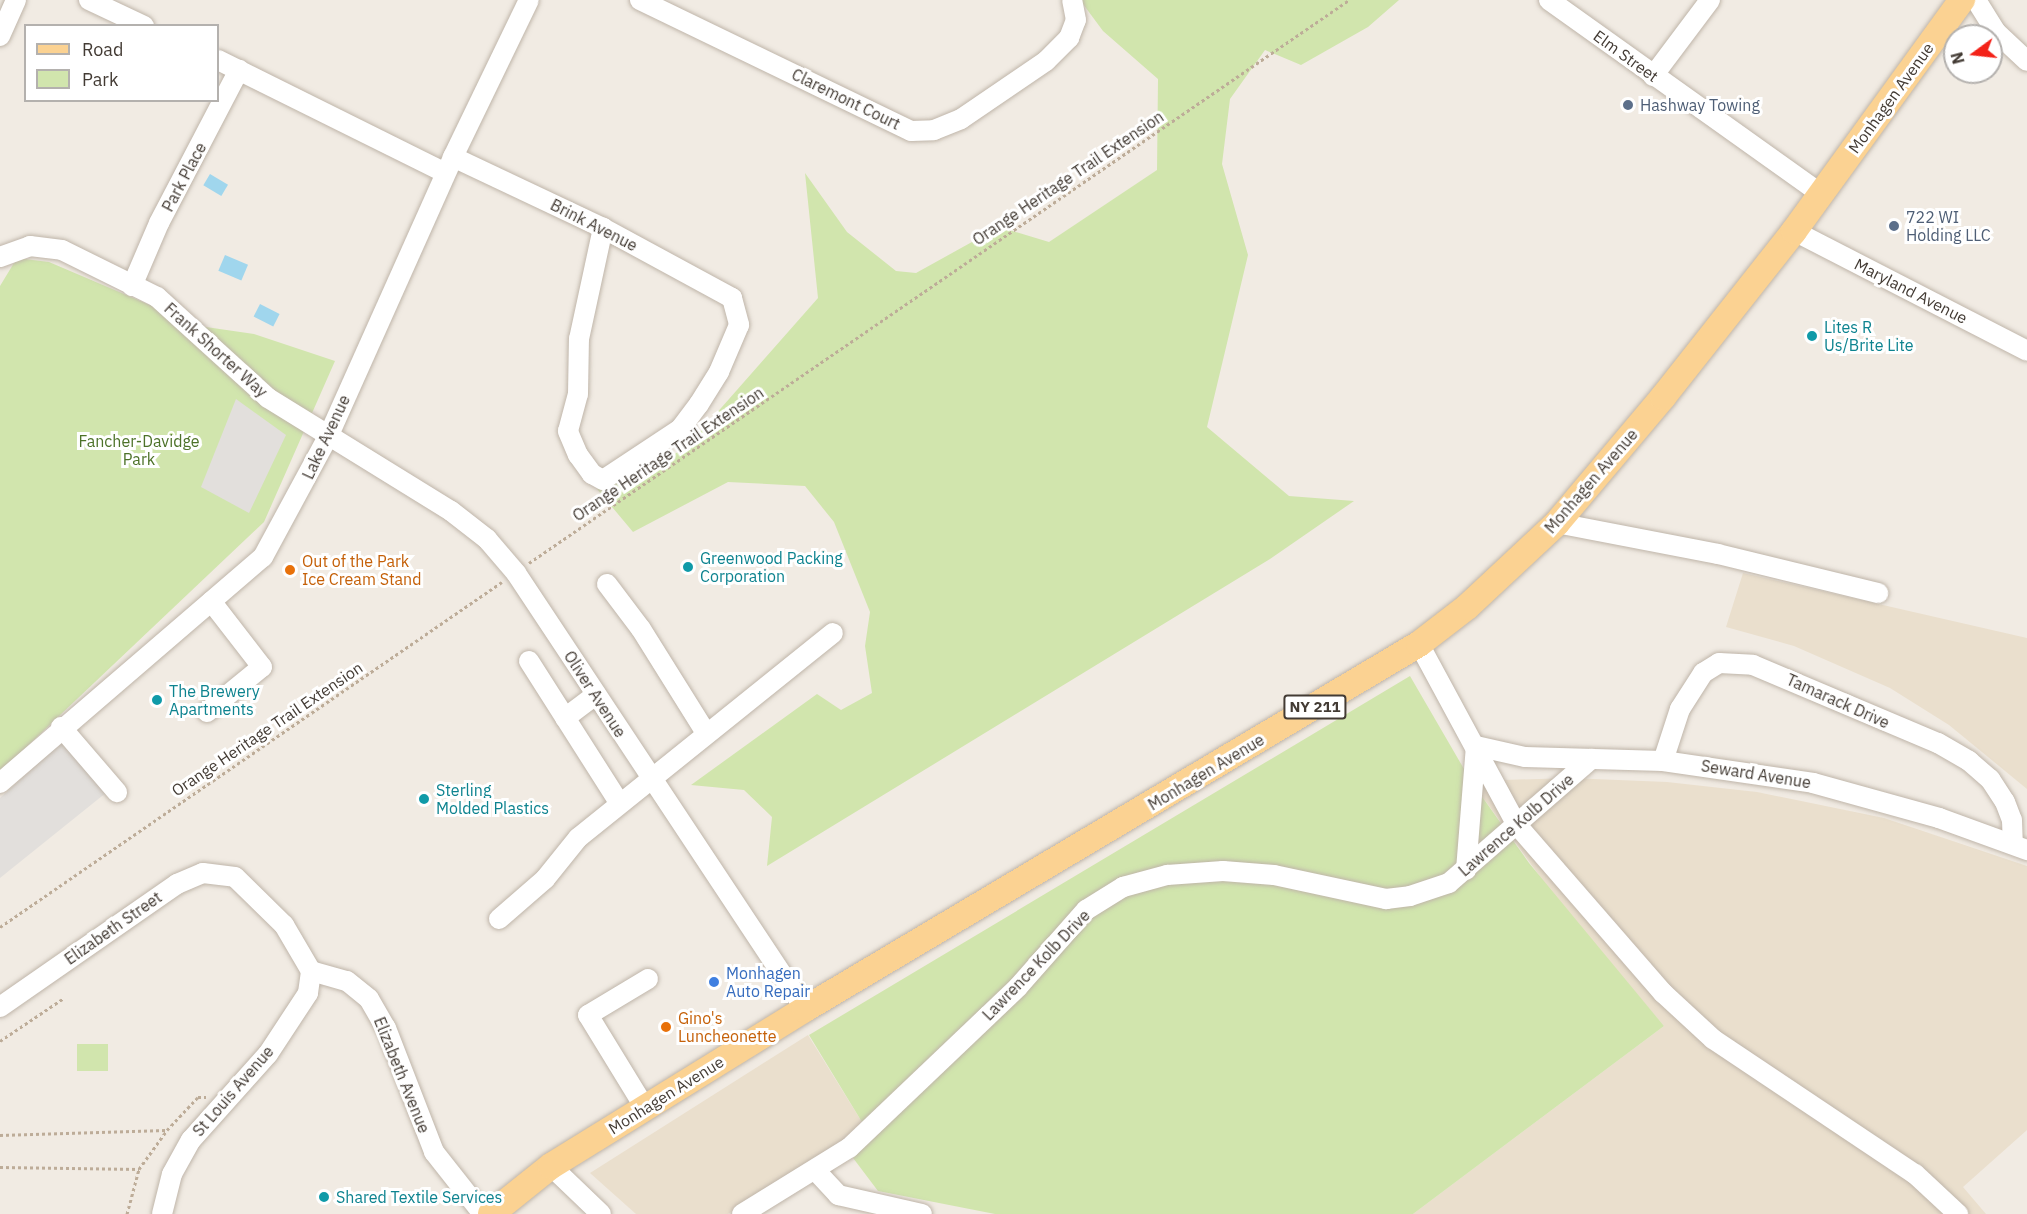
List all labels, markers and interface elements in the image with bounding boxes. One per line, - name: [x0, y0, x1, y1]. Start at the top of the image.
- legend: [24, 24, 219, 102]
- north arrow: [1943, 24, 2003, 84]
- street label: Elm Street: [1590, 26, 1662, 86]
- text: Road: [82, 38, 123, 61]
- street label: Monhagen Avenue: [1844, 39, 1938, 157]
- text: N: [1946, 50, 1969, 66]
- street label: Claremont Court: [789, 64, 903, 134]
- text: Park: [82, 68, 118, 91]
- place label: Hashway Towing: [1640, 95, 1760, 115]
- marker: Hashway Towing: [1621, 98, 1635, 112]
- street label: Orange Heritage Trail Extension: [969, 107, 1167, 249]
- street label: Park Place: [158, 139, 210, 215]
- street label: Brink Avenue: [547, 195, 641, 255]
- place label: 722 WI Holding LLC: [1906, 207, 1991, 245]
- marker: 722 WI Holding LLC: [1887, 219, 1901, 233]
- street label: Maryland Avenue: [1851, 254, 1971, 328]
- street label: Frank Shorter Way: [160, 299, 272, 401]
- place label: Lites R Us/Brite Lite: [1824, 317, 1914, 355]
- marker: Lites R Us/Brite Lite: [1805, 329, 1819, 343]
- street label: Orange Heritage Trail Extension: [569, 383, 767, 525]
- street label: Lake Avenue: [298, 392, 354, 482]
- street label: Monhagen Avenue: [1540, 425, 1642, 537]
- park label: Fancher-Davidge Park: [78, 431, 200, 469]
- place label: Greenwood Packing Corporation: [700, 548, 843, 586]
- place label: Out of the Park Ice Cream Stand: [302, 551, 421, 589]
- marker: Greenwood Packing Corporation: [681, 560, 695, 574]
- marker: Out of the Park Ice Cream Stand: [283, 563, 297, 577]
- street label: Oliver Avenue: [560, 647, 630, 741]
- street label: Orange Heritage Trail Extension: [168, 658, 366, 800]
- street label: Tamarack Drive: [1783, 670, 1893, 732]
- place label: The Brewery Apartments: [169, 681, 260, 719]
- marker: The Brewery Apartments: [150, 693, 164, 707]
- road number: NY 211: [1282, 695, 1348, 719]
- street label: Monhagen Avenue: [1144, 730, 1268, 814]
- street label: Seward Avenue: [1700, 756, 1812, 792]
- street label: Lawrence Kolb Drive: [1455, 770, 1577, 880]
- place label: Sterling Molded Plastics: [436, 780, 549, 818]
- marker: Sterling Molded Plastics: [417, 792, 431, 806]
- street label: Elizabeth Street: [61, 887, 165, 969]
- street label: Lawrence Kolb Drive: [978, 906, 1094, 1024]
- place label: Monhagen Auto Repair: [726, 963, 810, 1001]
- marker: Monhagen Auto Repair: [707, 975, 721, 989]
- place label: Gino's Luncheonette: [678, 1008, 777, 1046]
- street label: Elizabeth Avenue: [370, 1014, 434, 1136]
- marker: Gino's Luncheonette: [659, 1020, 673, 1034]
- street label: St Louis Avenue: [188, 1042, 278, 1140]
- street label: Monhagen Avenue: [605, 1052, 727, 1138]
- place label: Shared Textile Services: [336, 1187, 502, 1207]
- marker: Shared Textile Services: [317, 1190, 331, 1204]

